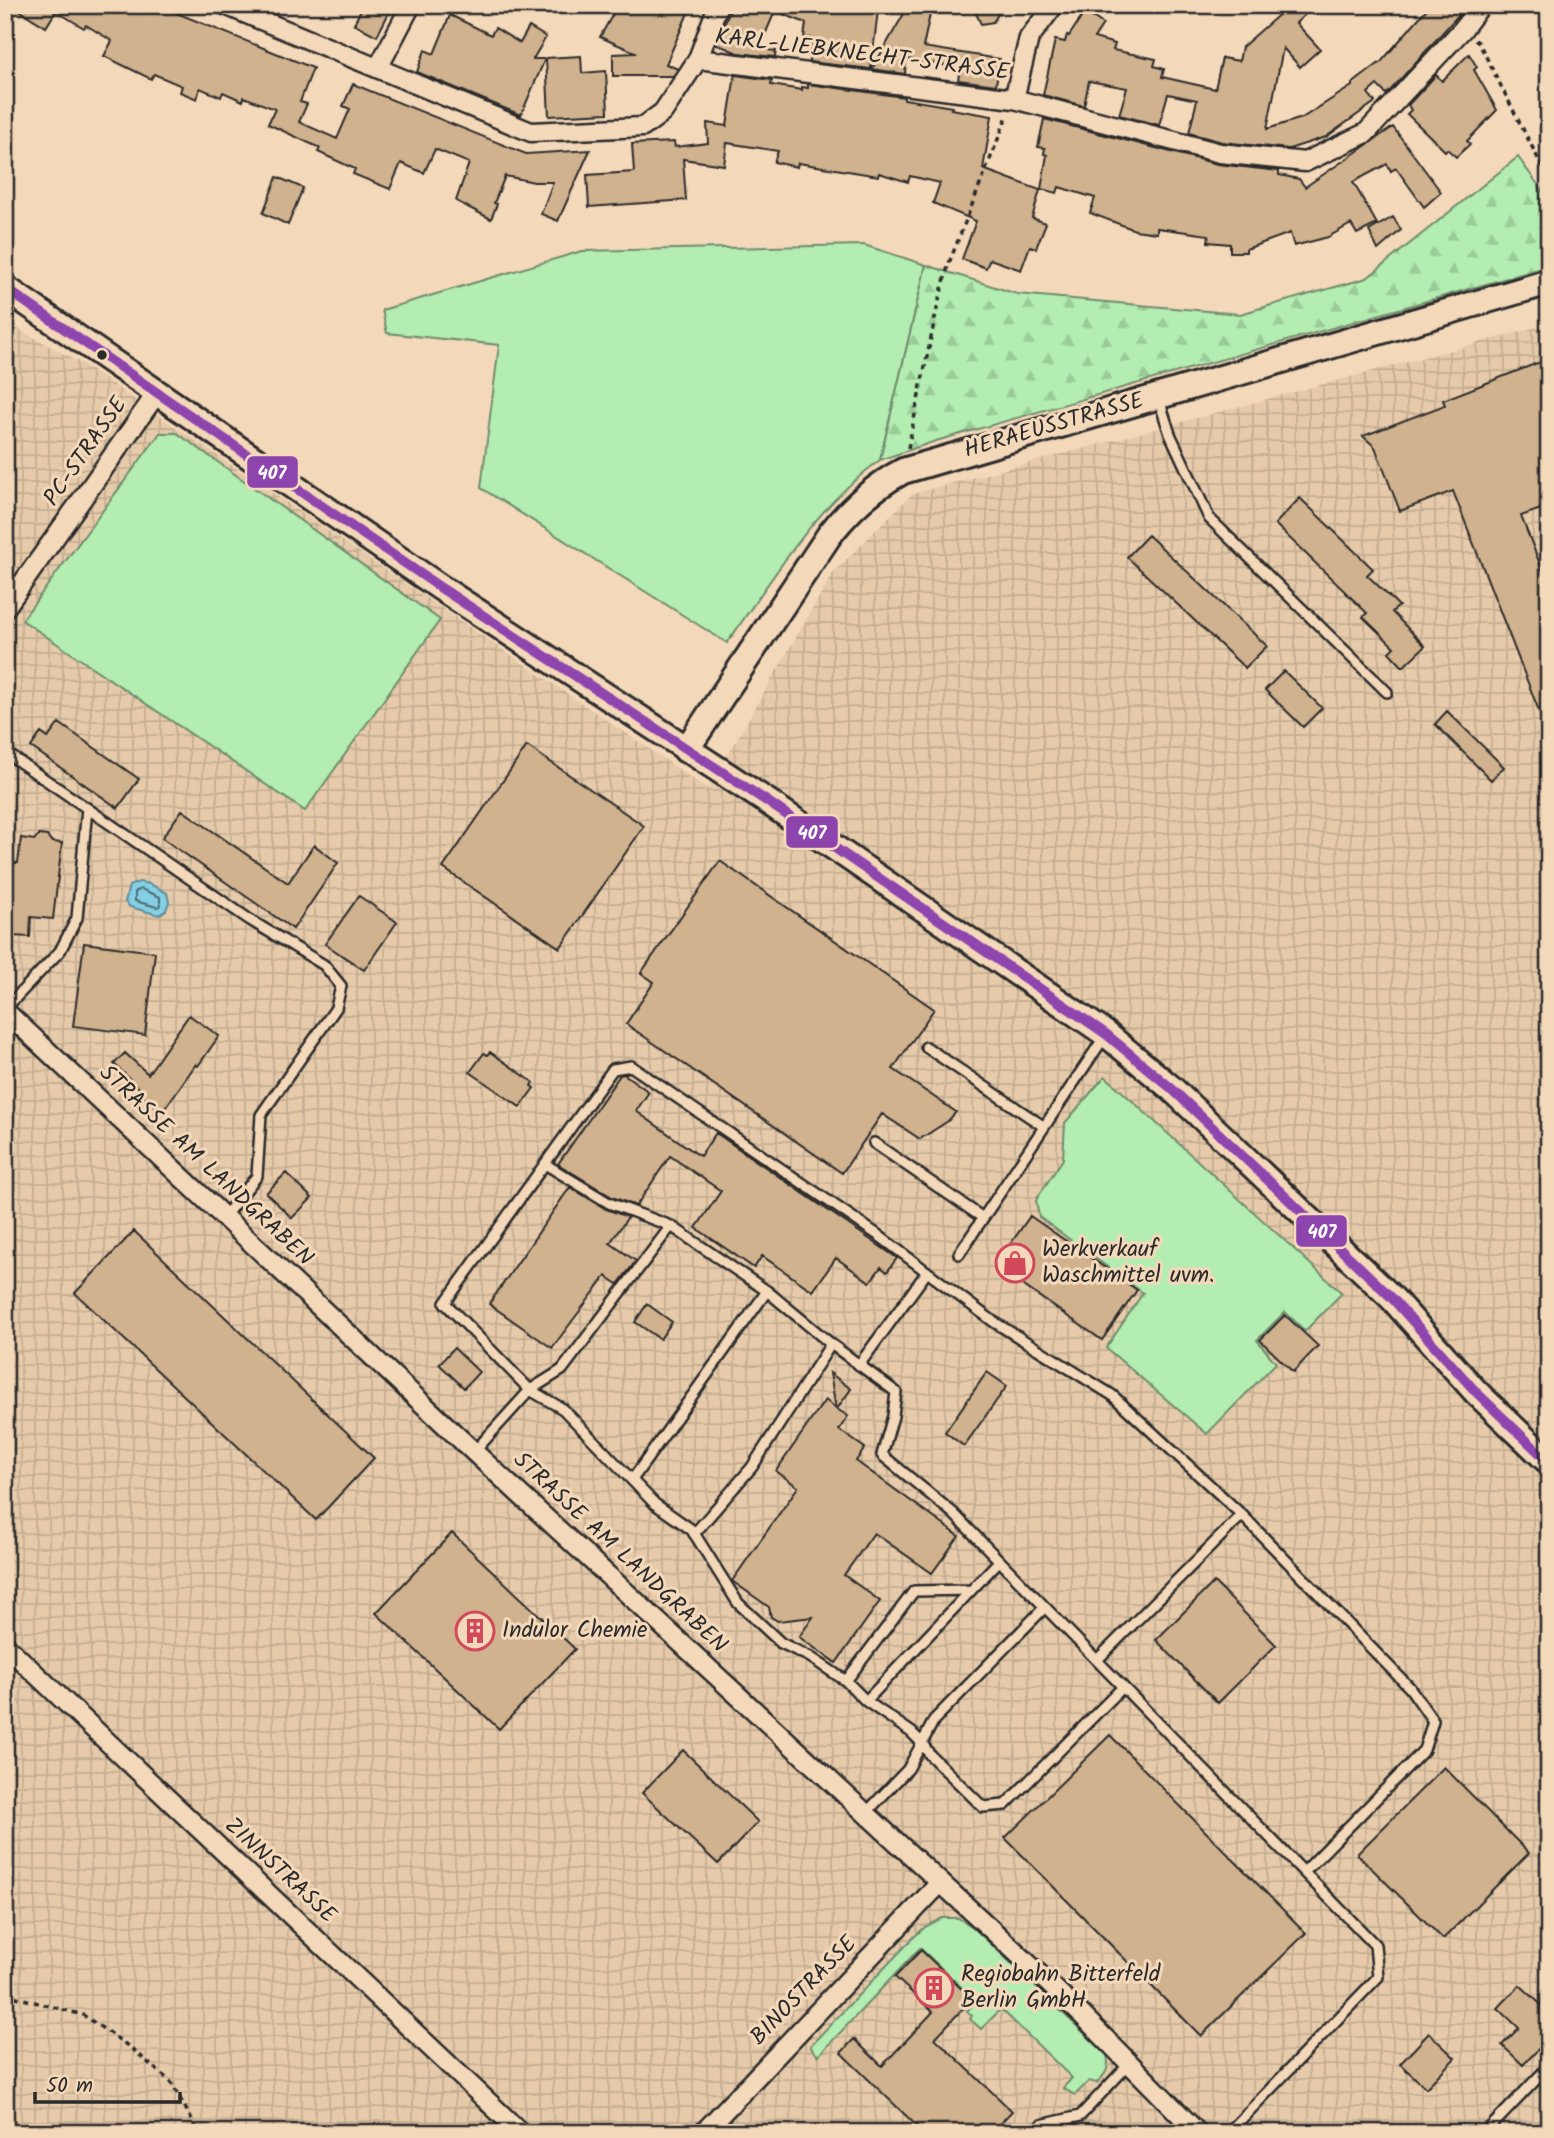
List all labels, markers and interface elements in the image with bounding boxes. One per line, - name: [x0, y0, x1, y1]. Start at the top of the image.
- street label: KARL-LIEBKNECHT-STRASSE: [713, 19, 1012, 91]
- unlabelled marker: [95, 348, 109, 362]
- street label: HERAEUSSTRASSE: [960, 383, 1149, 469]
- street label: PC-STRASSE: [35, 389, 137, 514]
- line badge: 407: [246, 455, 299, 489]
- text: 407: [257, 459, 288, 489]
- line badge: 407: [785, 815, 839, 849]
- text: 407: [797, 819, 828, 849]
- street label: STRASSE AM LANDGRABEN: [90, 1057, 322, 1275]
- line badge: 407: [1295, 1214, 1348, 1248]
- text: 407: [1307, 1218, 1338, 1248]
- place label: Werkverkauf Waschmittel uvm.: [1042, 1232, 1214, 1294]
- shop icon: Werkverkauf Waschmittel uvm.: [994, 1242, 1036, 1284]
- street label: STRASSE AM LANDGRABEN: [504, 1444, 736, 1662]
- building icon: Indulor Chemie: [454, 1610, 496, 1652]
- place label: Indulor Chemie: [502, 1613, 647, 1649]
- street label: ZINNSTRASSE: [216, 1809, 345, 1933]
- street label: BINOSTRASSE: [742, 1927, 866, 2054]
- place label: Regiobahn Bitterfeld Berlin GmbH: [961, 1957, 1161, 2019]
- building icon: Regiobahn Bitterfeld Berlin GmbH: [913, 1967, 955, 2009]
- scale bar: [35, 2061, 180, 2105]
- text: 50 m: [46, 2070, 93, 2103]

